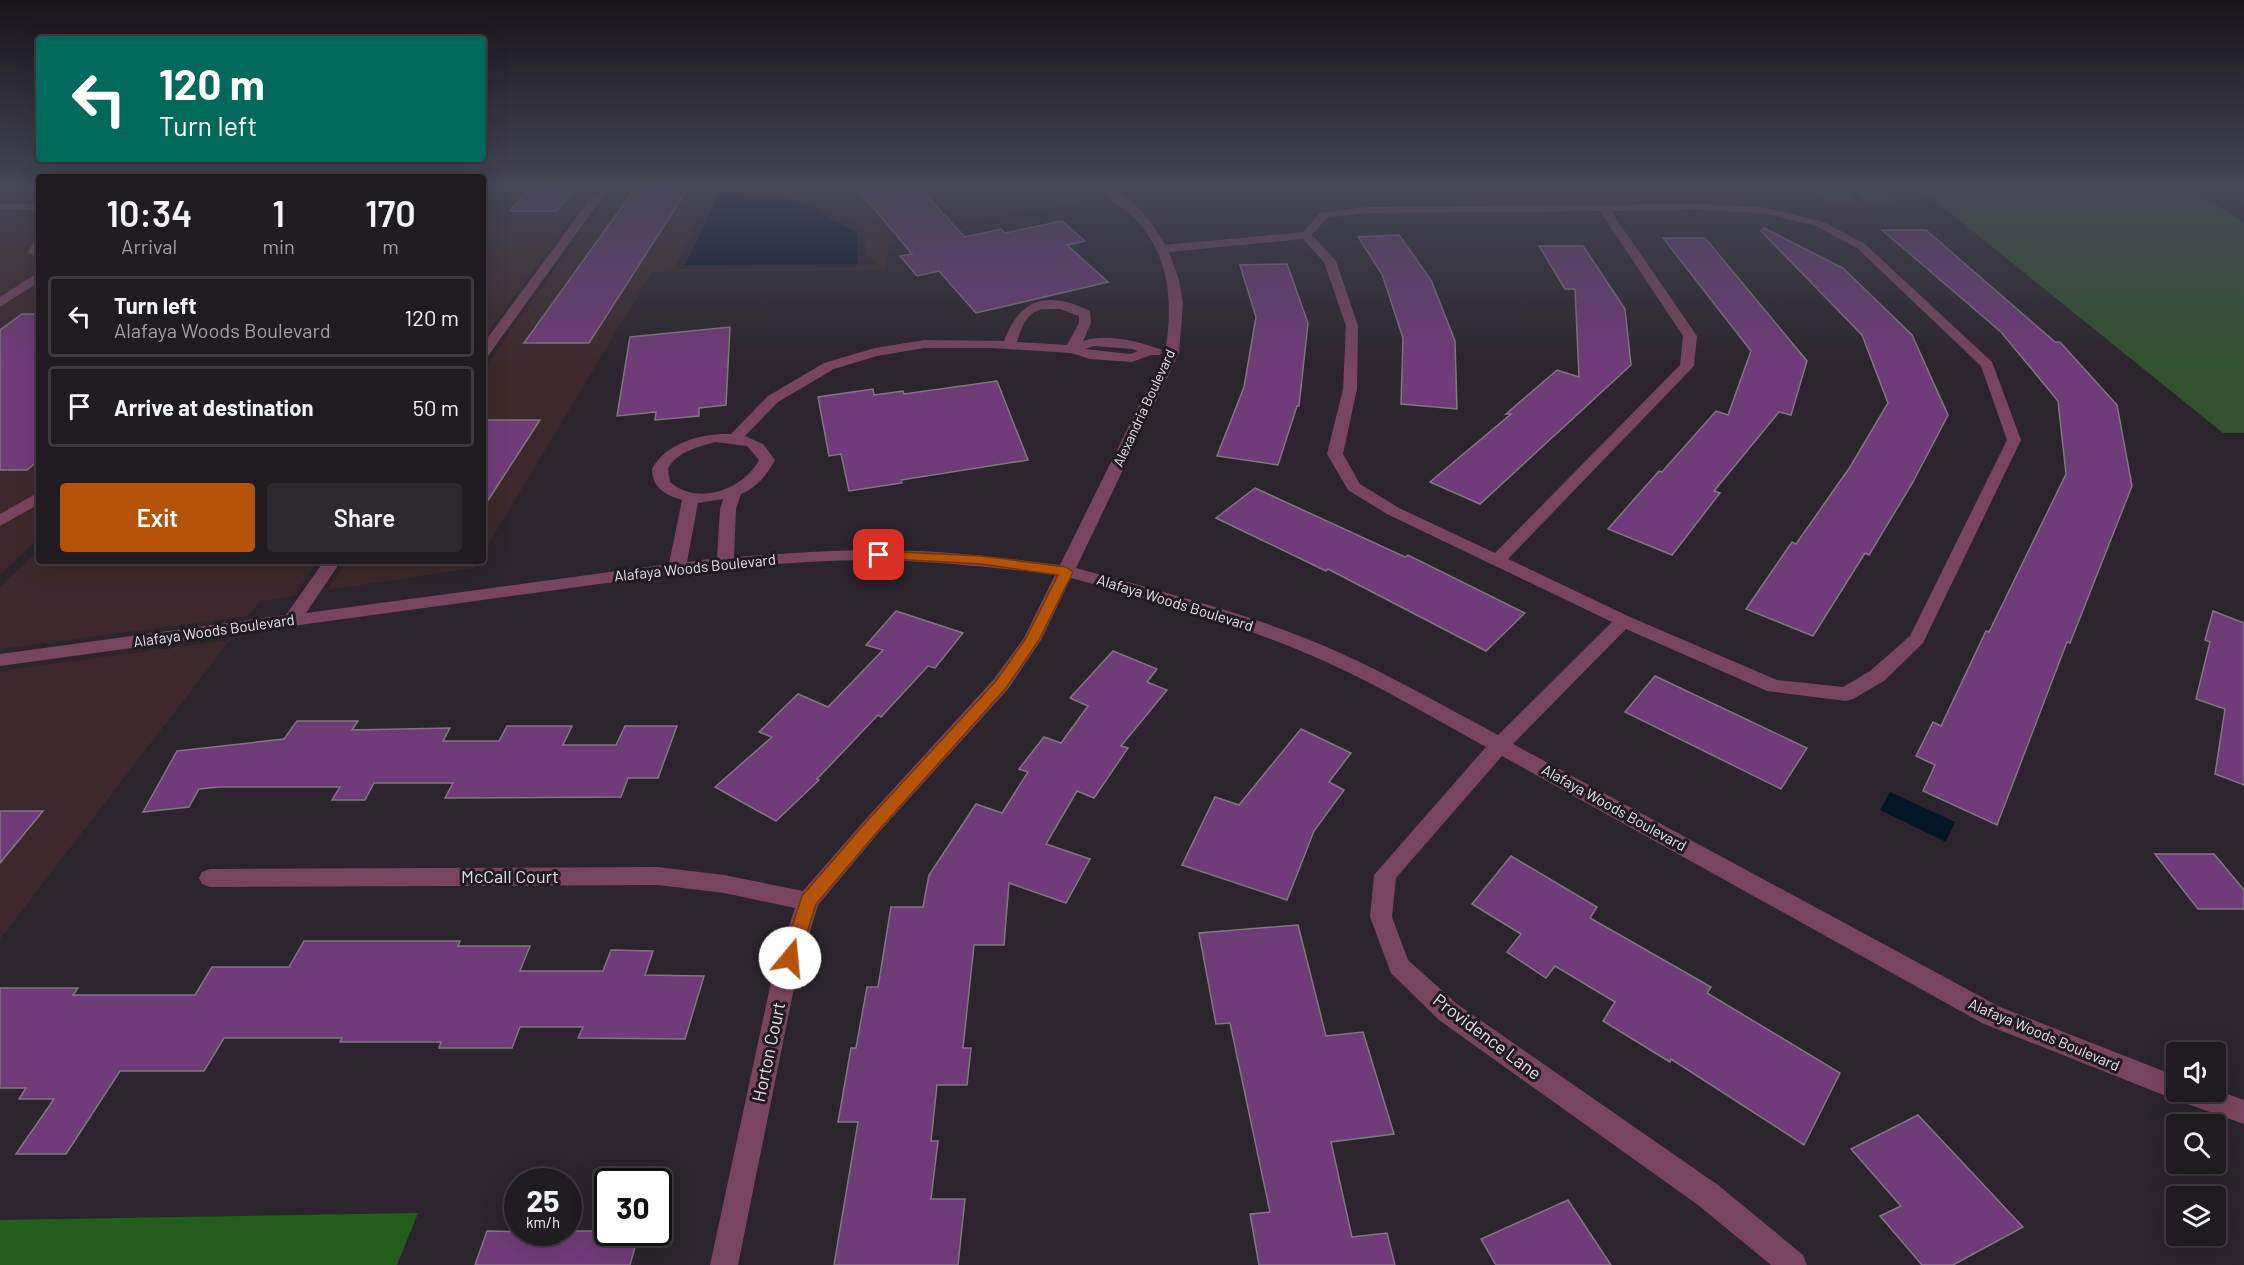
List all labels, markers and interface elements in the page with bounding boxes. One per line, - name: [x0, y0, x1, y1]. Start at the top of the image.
- text: 120 m: [159, 58, 265, 108]
- icon: left: [60, 60, 138, 138]
- text: Turn left: [159, 109, 257, 141]
- text: 10:34: [106, 191, 192, 234]
- text: 1: [272, 191, 285, 234]
- text: 170: [365, 191, 416, 234]
- text: Arrival: [121, 234, 177, 258]
- text: min: [262, 234, 295, 258]
- text: m: [382, 234, 399, 258]
- text: Turn left: [114, 292, 197, 318]
- icon: left: [63, 300, 96, 333]
- text: 120 m: [404, 304, 459, 330]
- text: Alafaya Woods Boulevard: [114, 318, 331, 342]
- street label: Alexandria Boulevard: [1109, 347, 1178, 469]
- icon: arrive: [63, 390, 96, 423]
- text: Arrive at destination: [114, 394, 313, 420]
- text: 50 m: [413, 394, 459, 420]
- button: Exit: [60, 483, 255, 552]
- button: Share: [267, 483, 462, 552]
- pin: [853, 529, 904, 580]
- icon: arrive: [862, 538, 895, 571]
- street label: Alafaya Woods Boulevard: [613, 550, 777, 584]
- street label: Alafaya Woods Boulevard: [1095, 570, 1256, 634]
- street label: Alafaya Woods Boulevard: [132, 610, 296, 650]
- street label: Alafaya Woods Boulevard: [1539, 760, 1690, 854]
- street label: McCall Court: [461, 865, 559, 887]
- position arrow: [758, 926, 822, 990]
- street label: Providence Lane: [1429, 988, 1546, 1084]
- street label: Alafaya Woods Boulevard: [1966, 994, 2123, 1074]
- street label: Horton Court: [747, 1000, 789, 1104]
- map controls: [2166, 1042, 2226, 1246]
- button: sound: [2166, 1042, 2226, 1102]
- button: search: [2166, 1114, 2226, 1174]
- speed limit sign: 30: [594, 1168, 672, 1246]
- text: 25: [527, 1182, 559, 1218]
- button: layers: [2166, 1186, 2226, 1246]
- text: km/h: [526, 1213, 560, 1231]

